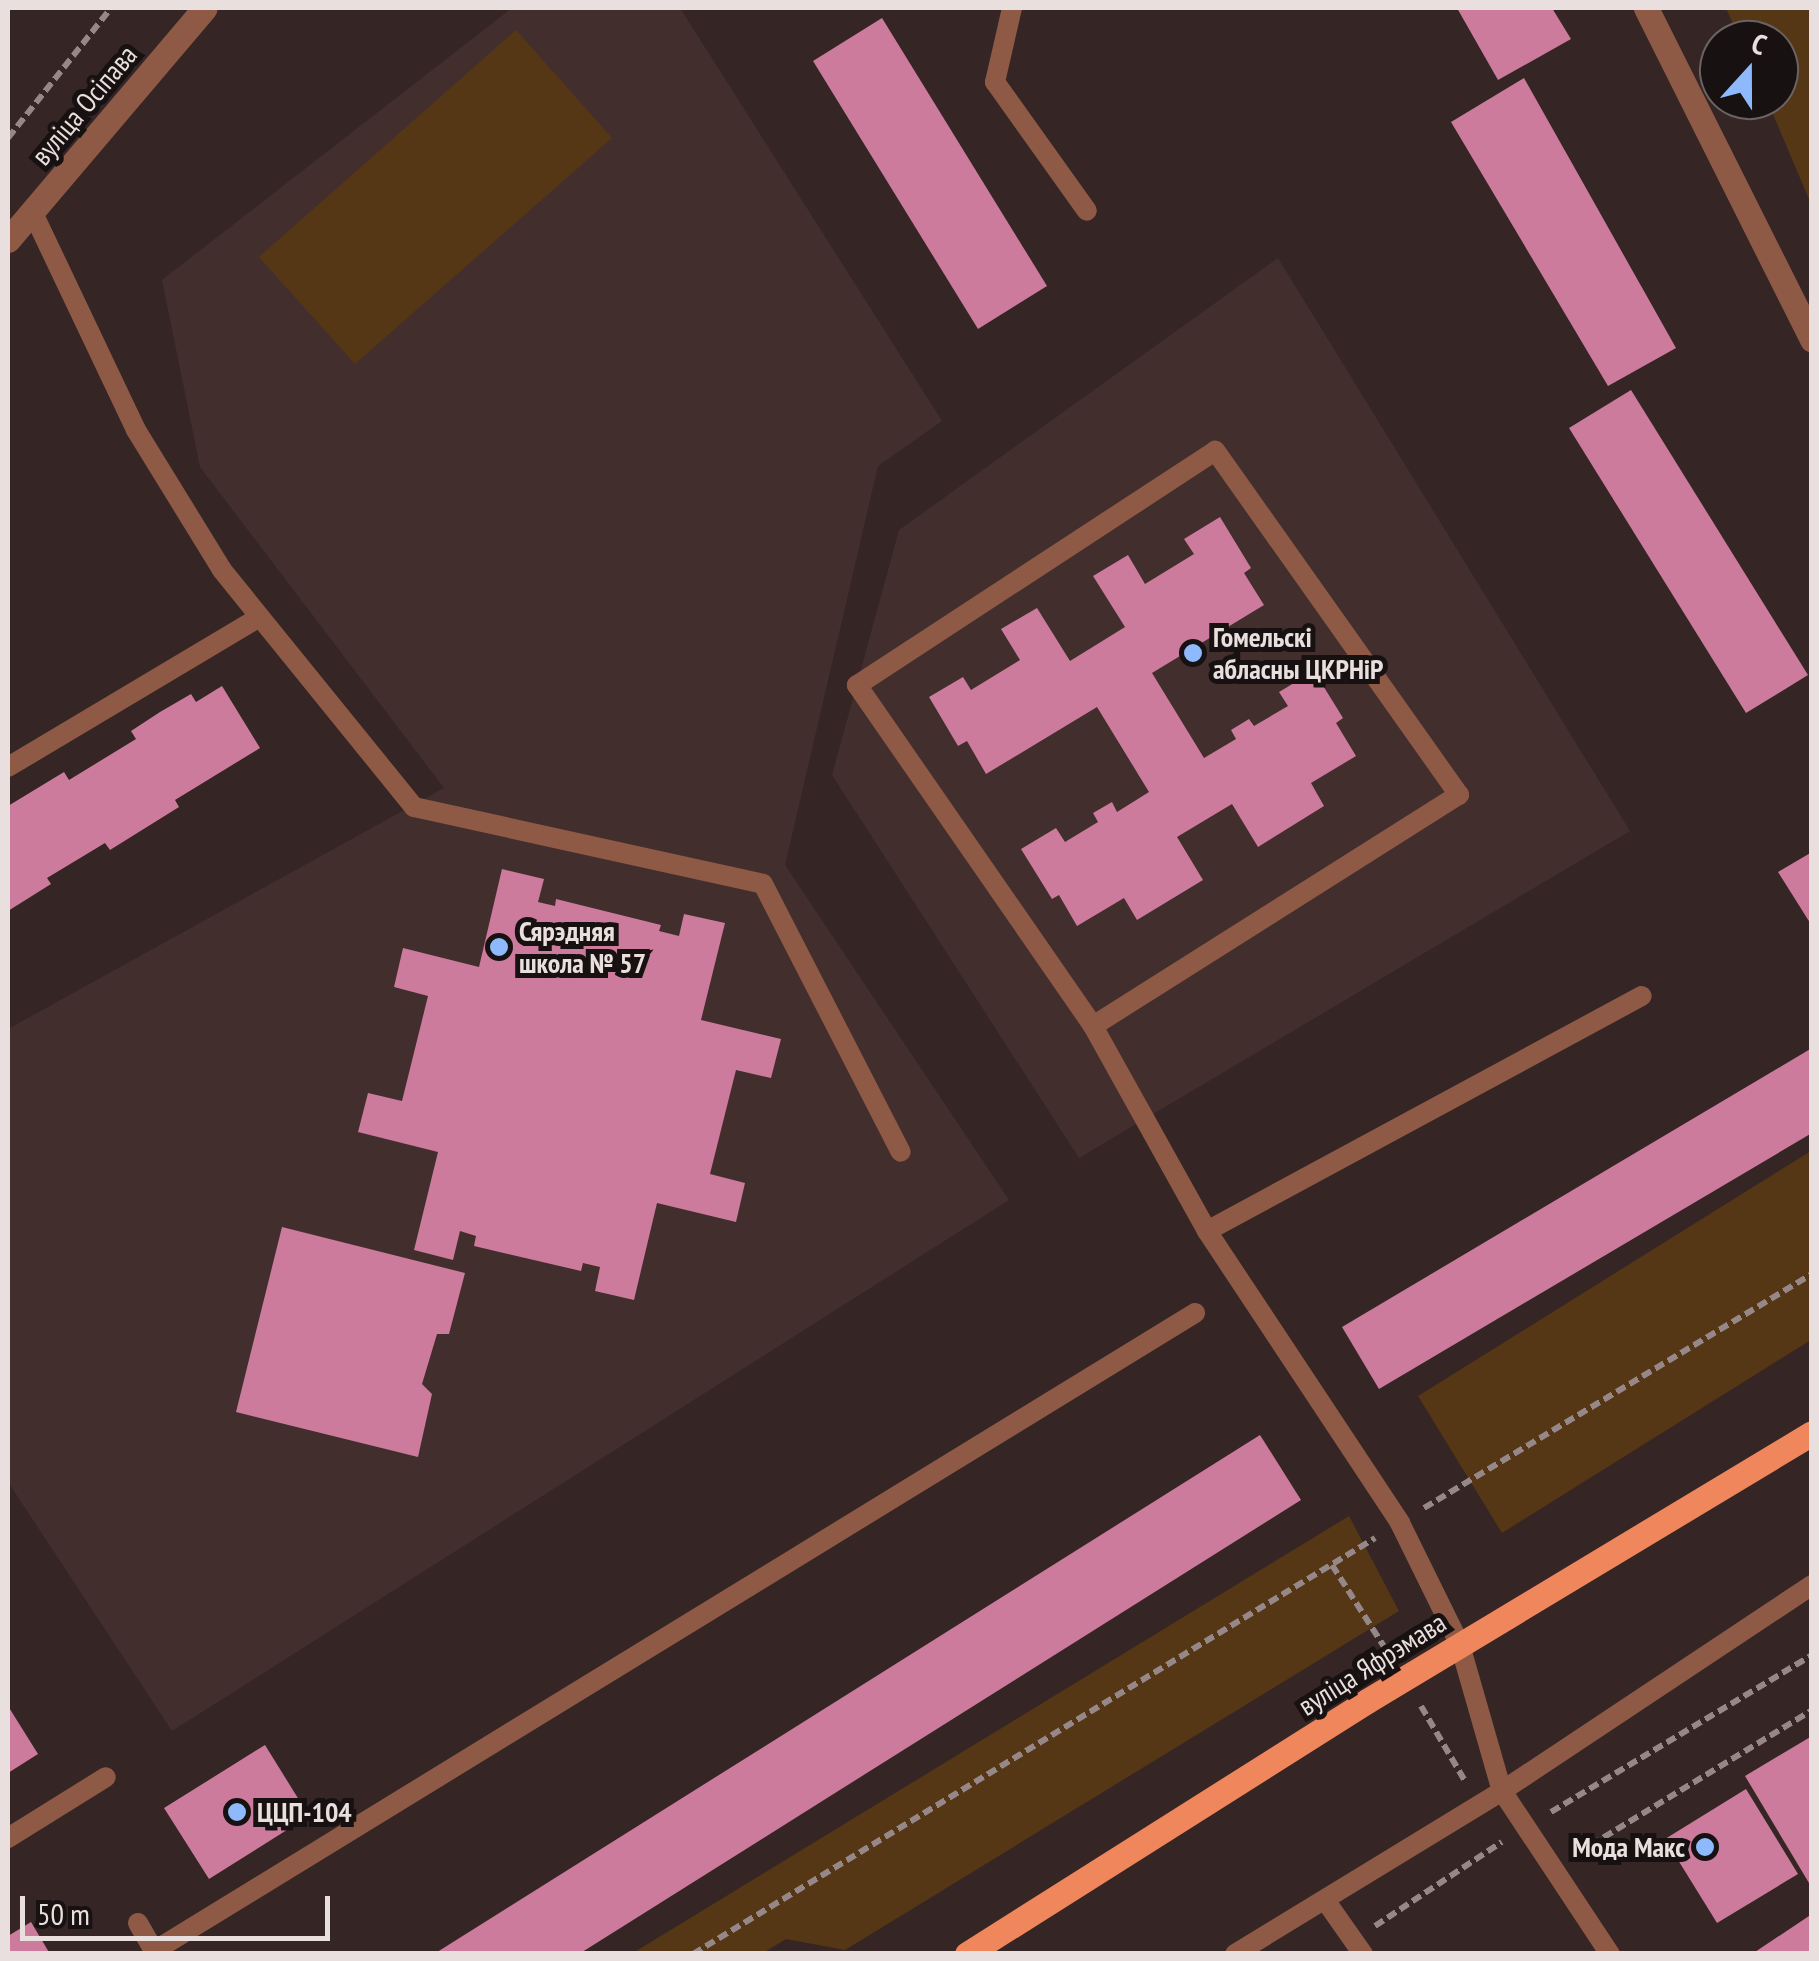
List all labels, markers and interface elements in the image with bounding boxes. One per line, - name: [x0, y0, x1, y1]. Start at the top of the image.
- north arrow: [1699, 20, 1799, 120]
- text: С: [1747, 24, 1772, 63]
- street label: вуліца Осіпава: [24, 38, 144, 172]
- place label: Гомельскі абласны ЦКРНіР: [1213, 620, 1383, 686]
- marker: Гомельскі абласны ЦКРНіР: [1182, 642, 1204, 664]
- place label: Сярэдняя школа № 57: [519, 914, 646, 980]
- marker: Сярэдняя школа № 57: [488, 936, 510, 958]
- street label: вуліца Яфрэмава: [1292, 1605, 1452, 1723]
- place label: ЦЦП-104: [257, 1795, 352, 1829]
- marker: ЦЦП-104: [226, 1801, 248, 1823]
- place label: Мода Макс: [1572, 1830, 1685, 1864]
- marker: Мода Макс: [1694, 1836, 1716, 1858]
- scale bar: [25, 1876, 335, 1938]
- text: 50 m: [37, 1894, 90, 1933]

